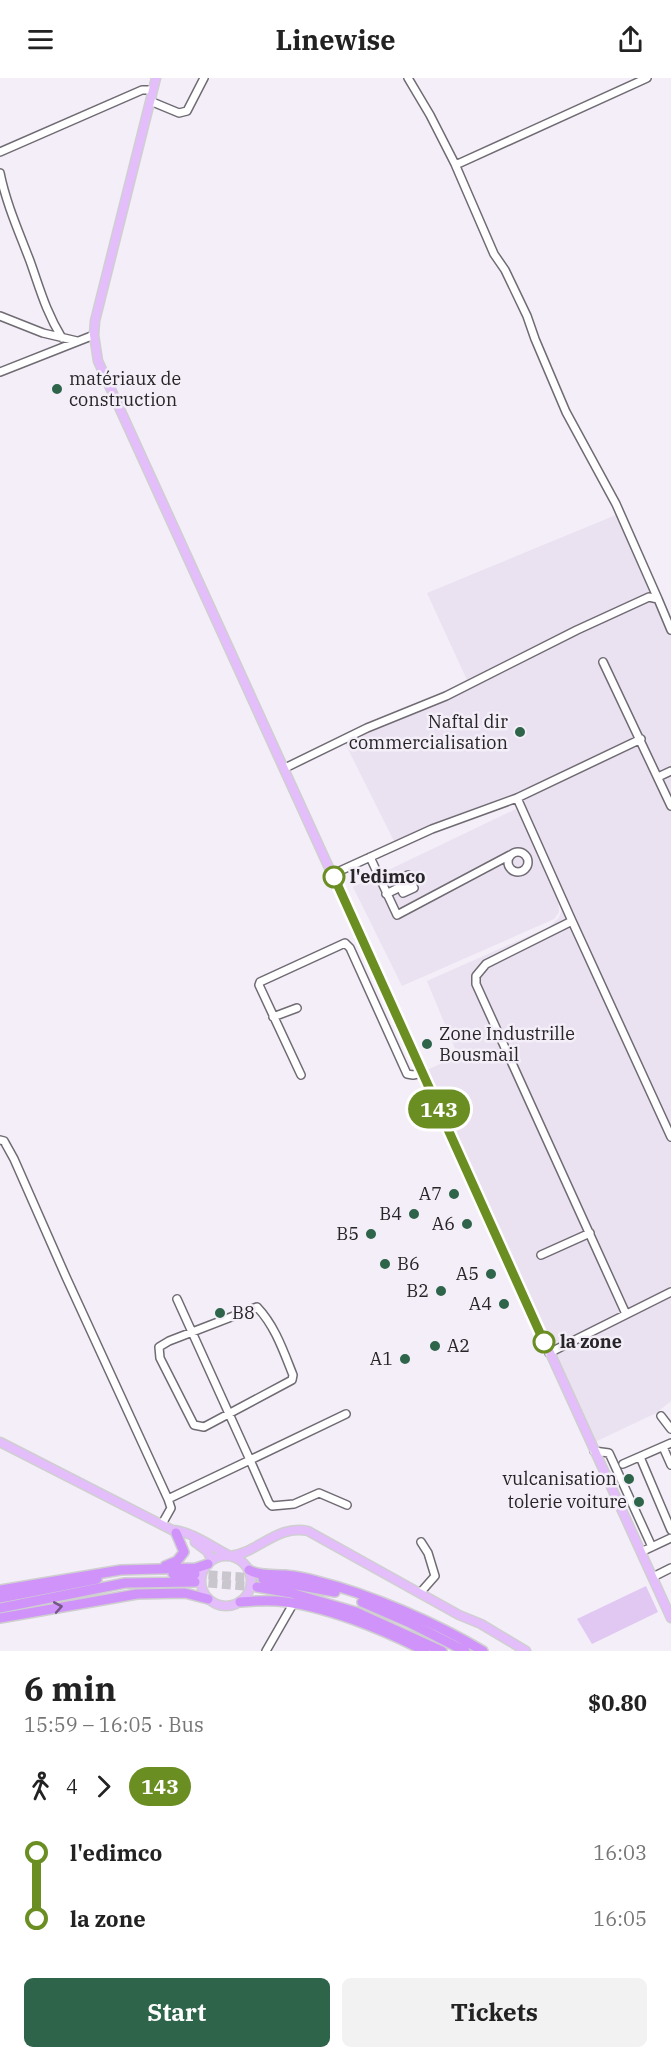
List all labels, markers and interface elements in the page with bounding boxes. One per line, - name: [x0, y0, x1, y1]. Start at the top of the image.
- text: Linewise: [276, 22, 395, 57]
- icon: menu: [24, 23, 57, 56]
- icon: share: [614, 23, 647, 56]
- place label: matériaux de construction: [69, 367, 181, 411]
- marker: matériaux de construction: [50, 382, 64, 396]
- place label: Naftal dir commercialisation: [349, 710, 508, 754]
- marker: Naftal dir commercialisation: [513, 725, 527, 739]
- place label: l'edimco: [350, 865, 426, 888]
- marker: l'edimco: [323, 866, 345, 888]
- place label: Zone Industrille Bousmail: [439, 1022, 575, 1066]
- marker: Zone Industrille Bousmail: [420, 1037, 434, 1051]
- line badge: 143: [404, 1090, 474, 1128]
- text: 143: [420, 1095, 458, 1123]
- place label: A7: [419, 1182, 442, 1205]
- marker: A7: [447, 1187, 461, 1201]
- place label: B4: [379, 1202, 402, 1225]
- marker: B4: [407, 1207, 421, 1221]
- place label: A6: [432, 1212, 455, 1235]
- marker: A6: [460, 1217, 474, 1231]
- place label: B5: [336, 1222, 359, 1245]
- marker: B5: [364, 1227, 378, 1241]
- place label: B6: [397, 1252, 420, 1275]
- marker: B6: [378, 1257, 392, 1271]
- place label: A5: [456, 1262, 479, 1285]
- marker: A5: [484, 1267, 498, 1281]
- place label: B2: [406, 1279, 429, 1302]
- marker: B2: [434, 1284, 448, 1298]
- place label: A4: [469, 1292, 492, 1315]
- marker: A4: [497, 1297, 511, 1311]
- place label: B8: [232, 1301, 255, 1324]
- marker: B8: [213, 1306, 227, 1320]
- place label: la zone: [560, 1330, 622, 1353]
- marker: la zone: [533, 1331, 555, 1353]
- place label: A2: [447, 1334, 470, 1357]
- marker: A2: [428, 1339, 442, 1353]
- place label: A1: [370, 1347, 393, 1370]
- marker: A1: [398, 1352, 412, 1366]
- place label: vulcanisation: [503, 1467, 617, 1490]
- marker: vulcanisation: [622, 1472, 636, 1486]
- place label: tolerie voiture: [508, 1490, 627, 1513]
- marker: tolerie voiture: [632, 1495, 646, 1509]
- one-way arrow: [52, 1601, 62, 1614]
- text: 6 min: [24, 1667, 116, 1710]
- text: $0.80: [588, 1688, 647, 1717]
- text: 15:59 – 16:05 · Bus: [24, 1711, 204, 1738]
- icon: walk: [24, 1770, 57, 1803]
- icon: forward: [87, 1770, 120, 1803]
- text: 143: [141, 1772, 179, 1800]
- text: 4: [66, 1773, 78, 1800]
- text: l'edimco: [70, 1838, 162, 1867]
- text: 16:03: [593, 1839, 647, 1866]
- text: la zone: [70, 1904, 146, 1933]
- text: 16:05: [593, 1905, 647, 1932]
- button: Start: [24, 1978, 330, 2047]
- button: Tickets: [342, 1978, 647, 2047]

